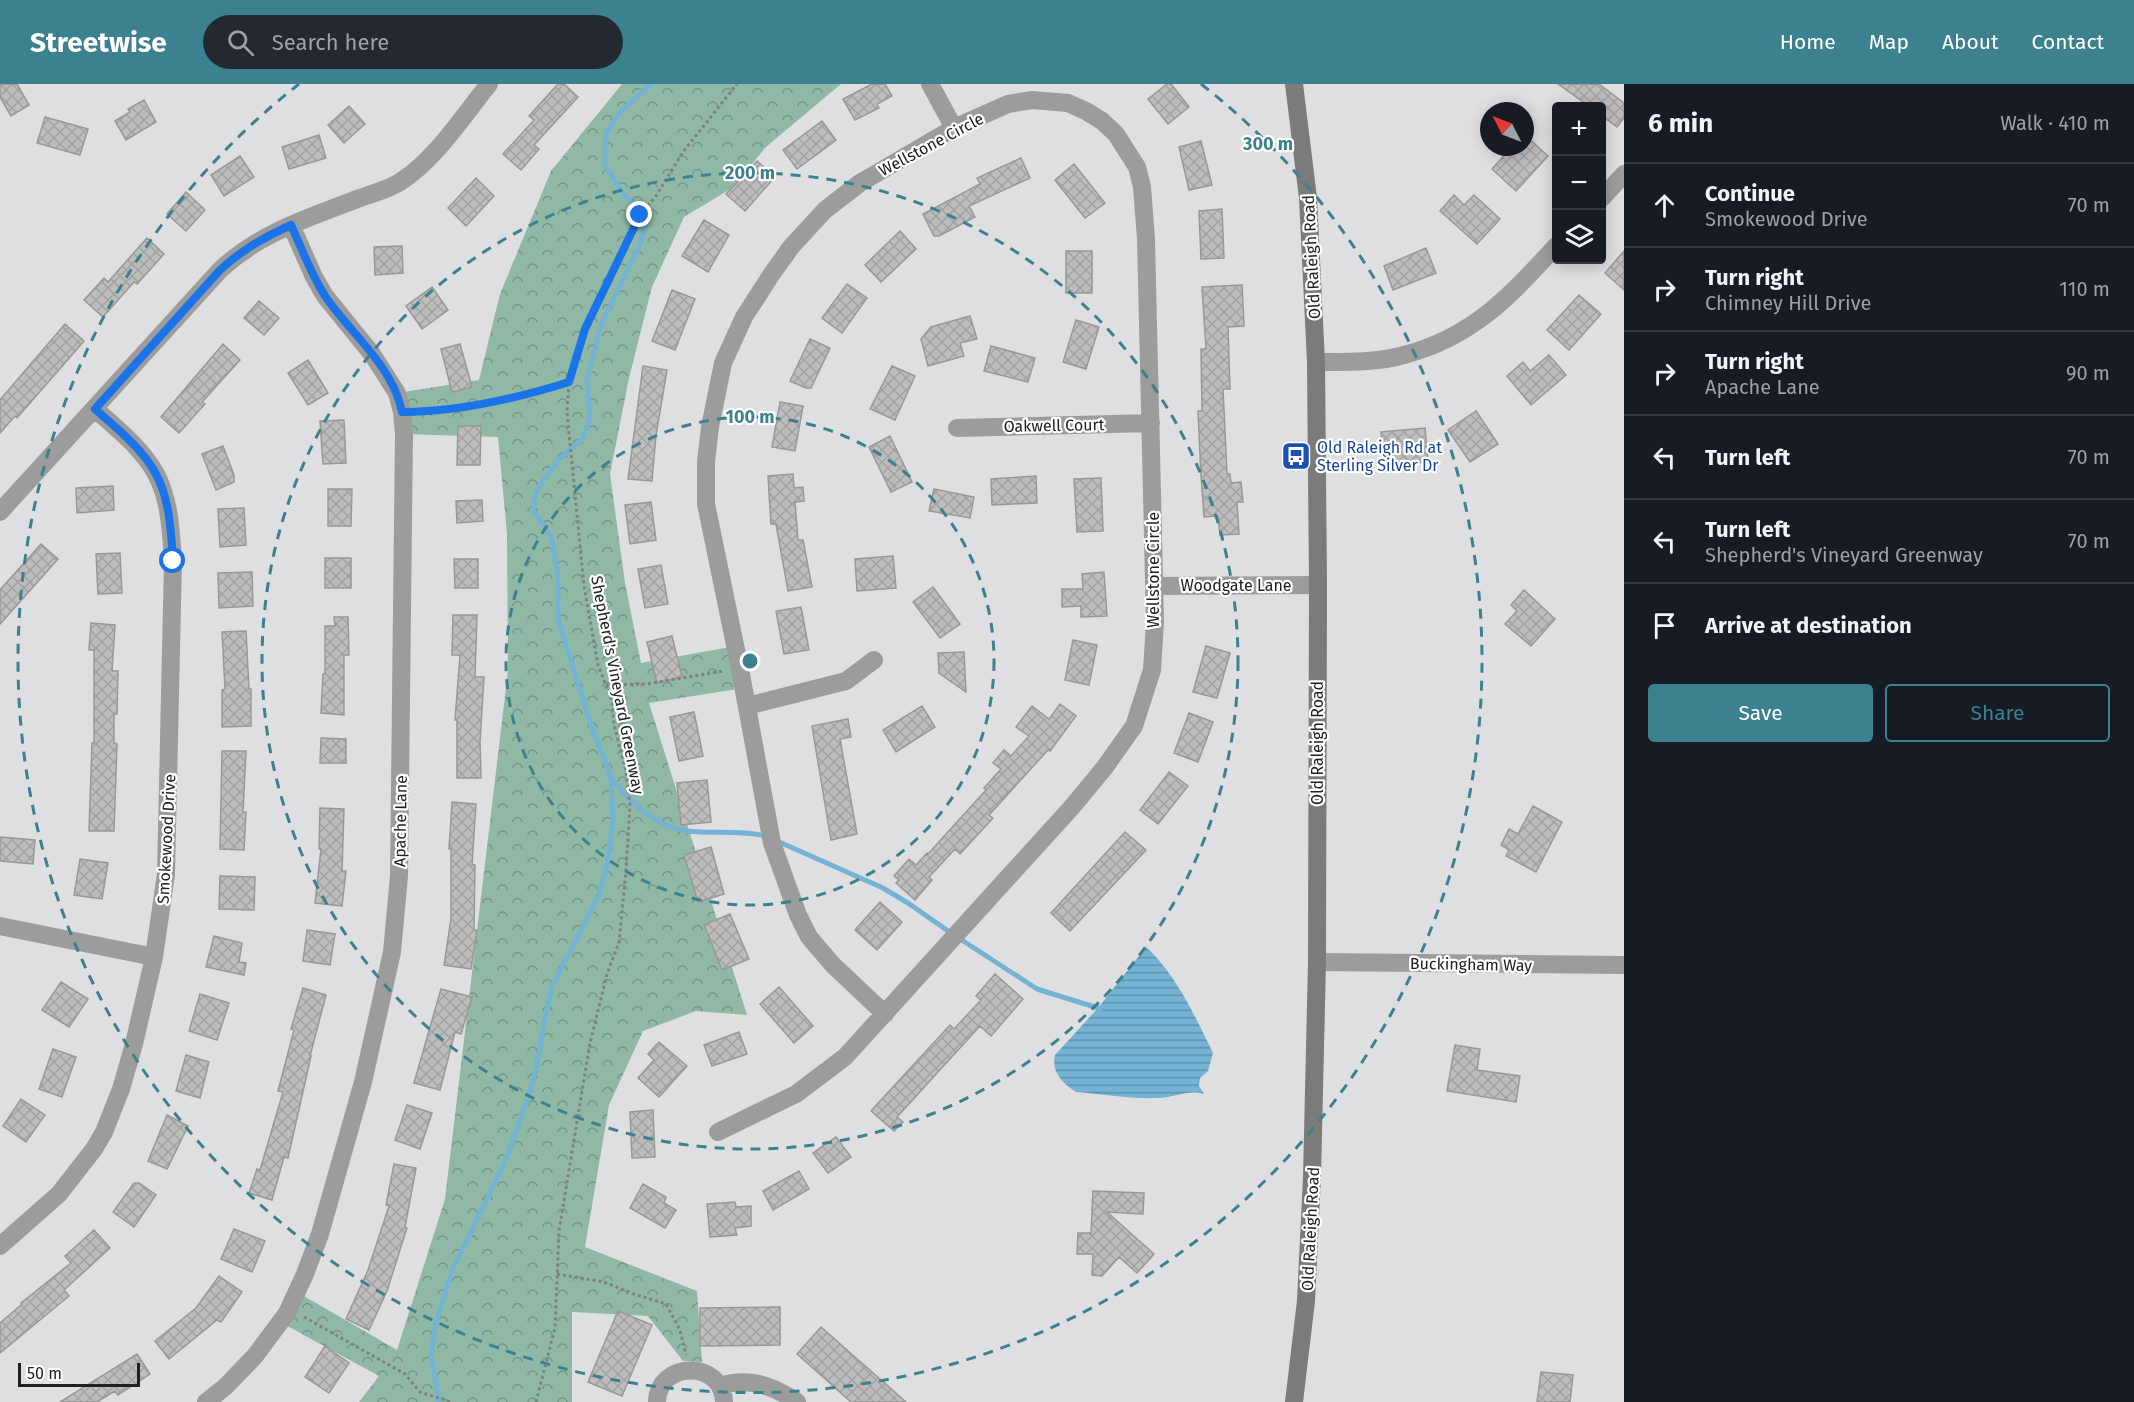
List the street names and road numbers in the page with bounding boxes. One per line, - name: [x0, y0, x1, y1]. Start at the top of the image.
- street label: Wellstone Circle: [876, 109, 987, 180]
- street label: Old Raleigh Road: [1299, 194, 1324, 320]
- street label: Oakwell Court: [1003, 415, 1105, 436]
- street label: Wellstone Circle: [1144, 512, 1163, 628]
- street label: Shepherd's Vineyard Greenway: [587, 574, 648, 796]
- street label: Woodgate Lane: [1180, 576, 1292, 595]
- street label: Old Raleigh Road: [1308, 681, 1327, 805]
- street label: Smokewood Drive: [154, 774, 179, 904]
- street label: Apache Lane: [390, 775, 411, 867]
- street label: Buckingham Way: [1410, 954, 1532, 975]
- street label: Old Raleigh Road: [1298, 1166, 1323, 1292]

